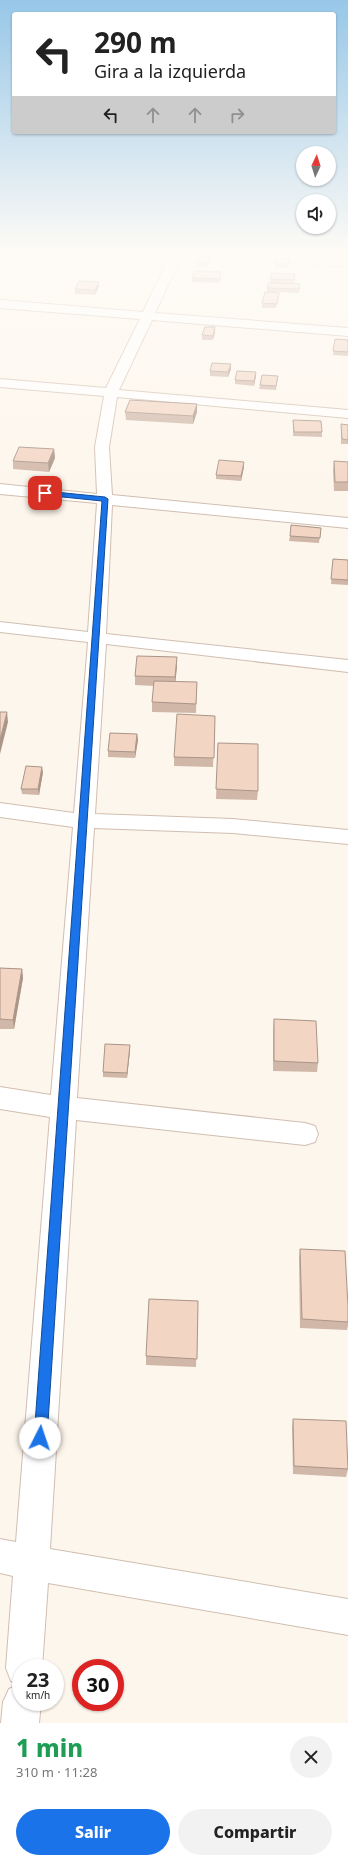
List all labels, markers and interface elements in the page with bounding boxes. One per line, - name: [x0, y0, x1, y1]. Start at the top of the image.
- text: 290 m: [94, 23, 177, 61]
- icon: left: [28, 28, 80, 80]
- text: Gira a la izquierda: [94, 59, 246, 83]
- icon: left: [100, 104, 122, 126]
- icon: ahead: [142, 104, 164, 126]
- icon: ahead: [184, 104, 206, 126]
- icon: right: [226, 104, 248, 126]
- north arrow: [296, 146, 336, 186]
- map controls: [296, 146, 336, 234]
- button: sound: [296, 194, 336, 234]
- pin: [28, 476, 62, 510]
- icon: arrive: [34, 482, 56, 504]
- position arrow: [19, 1417, 61, 1459]
- speed limit sign: 30: [72, 1659, 124, 1711]
- text: 23: [27, 1666, 49, 1693]
- text: km/h: [26, 1688, 50, 1702]
- text: 1 min: [16, 1731, 83, 1764]
- button: close: [290, 1736, 332, 1778]
- text: 310 m · 11:28: [16, 1763, 97, 1781]
- button: Salir: [16, 1809, 170, 1855]
- button: Compartir: [178, 1809, 332, 1855]

